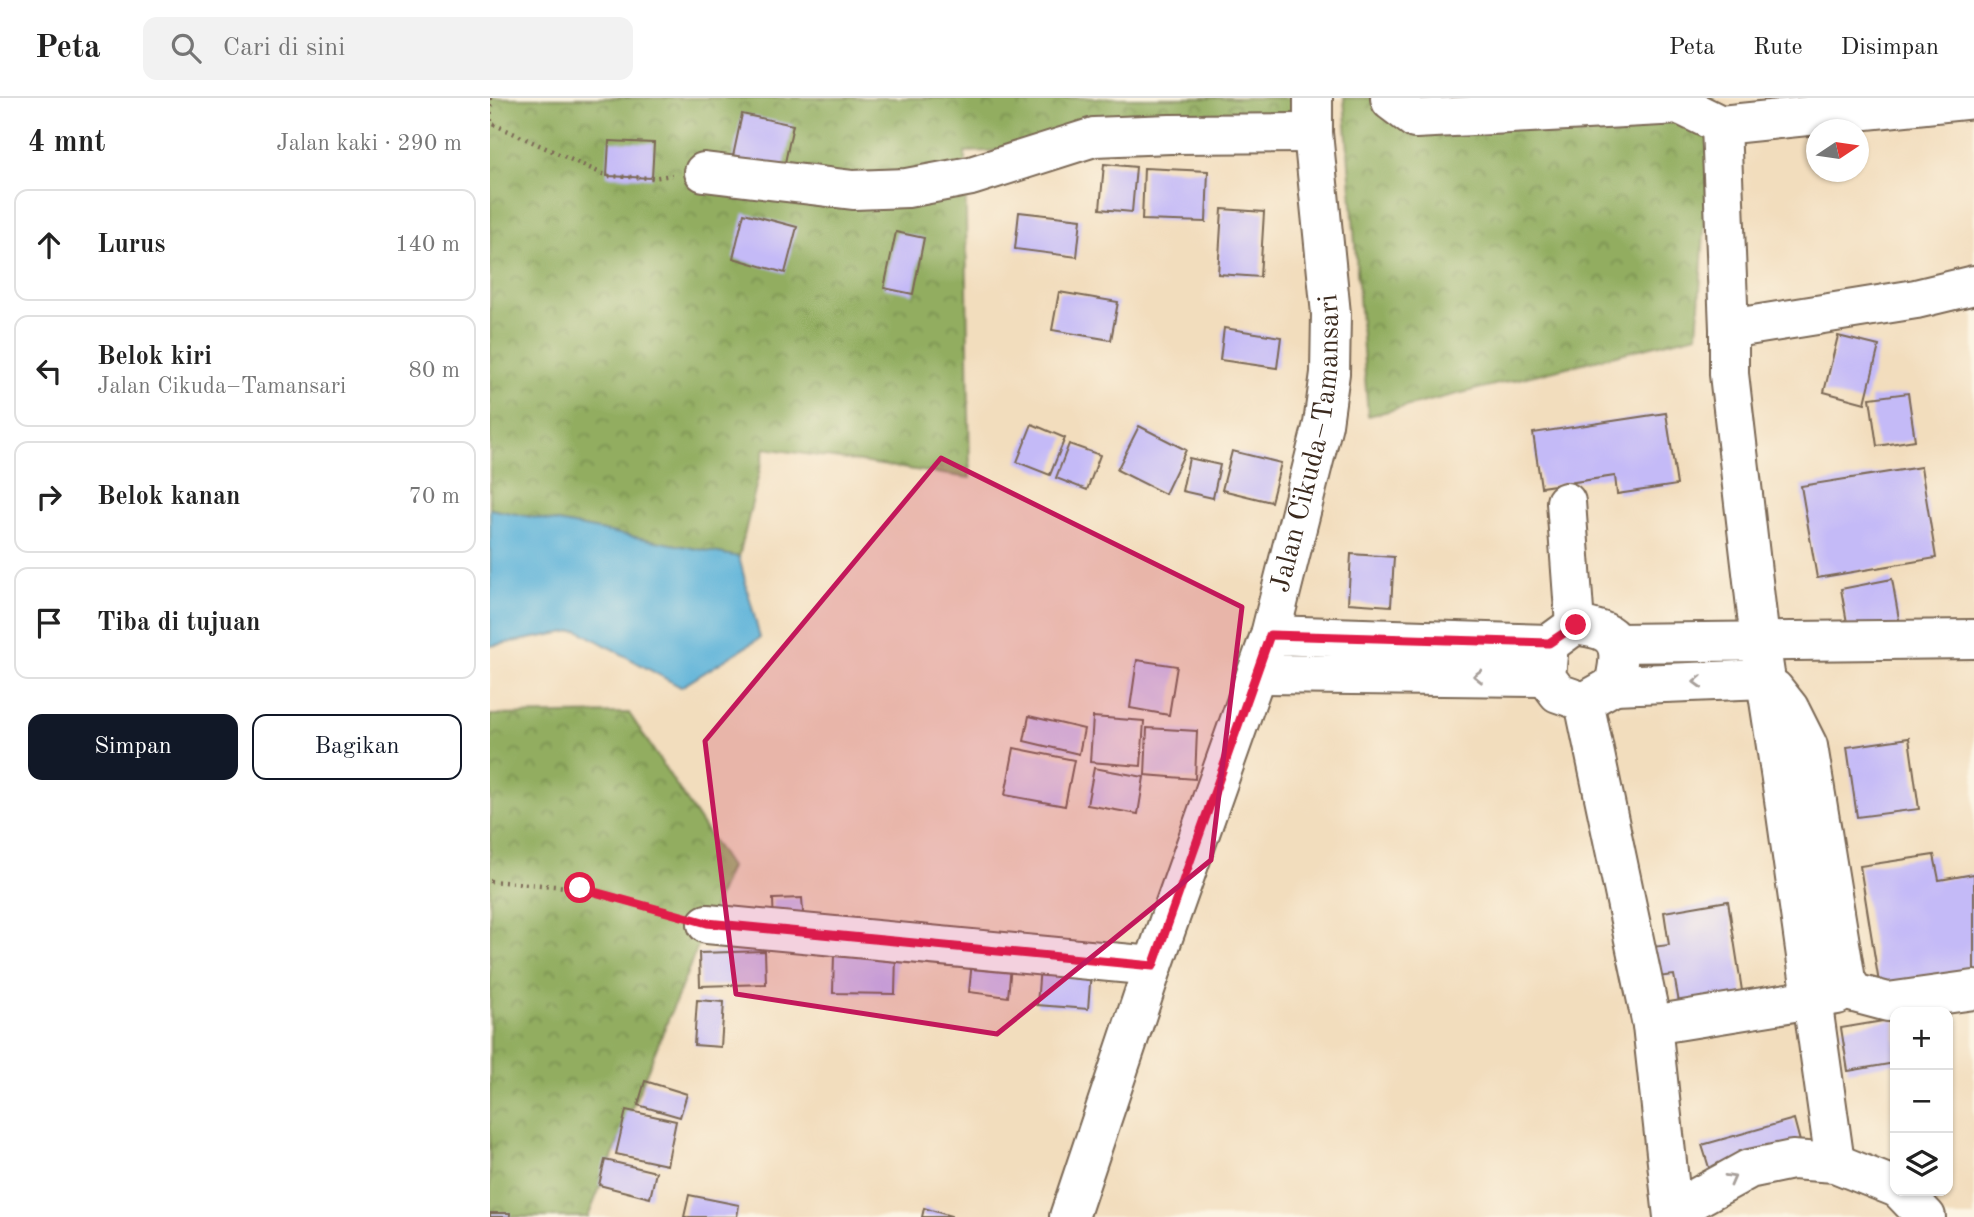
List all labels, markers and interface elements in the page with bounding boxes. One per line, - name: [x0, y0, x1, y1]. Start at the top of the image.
- search box: [143, 17, 633, 80]
- icon: search: [167, 29, 205, 67]
- text: Peta: [35, 32, 101, 65]
- text: Cari di sini: [223, 35, 345, 61]
- text: Peta: [1669, 36, 1715, 60]
- text: Rute: [1753, 36, 1803, 60]
- text: Disimpan: [1841, 36, 1939, 60]
- north arrow: [1806, 119, 1869, 182]
- text: 4 mnt: [28, 128, 105, 158]
- text: Jalan kaki · 290 m: [276, 132, 462, 155]
- icon: ahead: [30, 226, 68, 264]
- text: Lurus: [97, 232, 165, 258]
- text: 140 m: [395, 233, 460, 256]
- street label: Jalan Cikuda–Tamansari: [1267, 293, 1345, 595]
- text: Belok kiri: [97, 344, 212, 370]
- icon: left: [30, 352, 68, 390]
- text: 80 m: [409, 359, 460, 382]
- text: Jalan Cikuda–Tamansari: [97, 375, 346, 398]
- icon: right: [30, 478, 68, 516]
- text: Belok kanan: [97, 484, 241, 510]
- text: 70 m: [409, 485, 460, 508]
- icon: arrive: [30, 604, 68, 642]
- route end: [1560, 609, 1591, 640]
- text: Tiba di tujuan: [97, 610, 261, 636]
- one-way arrow: [1472, 668, 1482, 684]
- one-way arrow: [1692, 674, 1703, 689]
- button: Simpan: [28, 714, 238, 780]
- button: Bagikan: [252, 714, 462, 780]
- route start: [564, 872, 595, 903]
- map controls: [1890, 1007, 1953, 1196]
- button: +: [1890, 1007, 1953, 1070]
- button: −: [1890, 1070, 1953, 1133]
- button: layers: [1890, 1133, 1953, 1196]
- one-way arrow: [1724, 1174, 1736, 1187]

